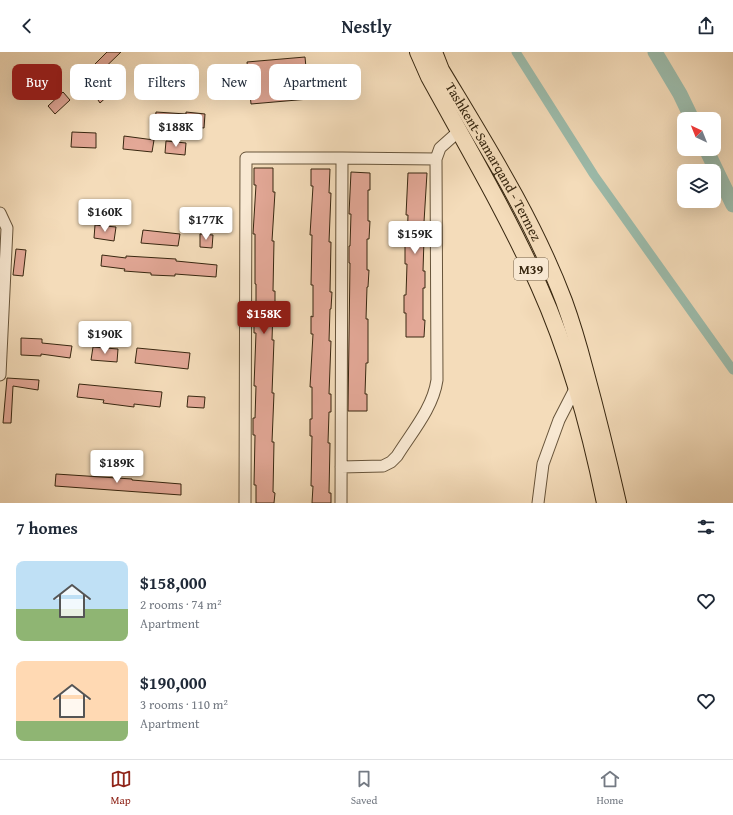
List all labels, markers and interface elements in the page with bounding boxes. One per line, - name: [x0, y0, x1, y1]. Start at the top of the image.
- text: Nestly: [341, 13, 392, 40]
- icon: back: [16, 15, 38, 37]
- icon: share: [695, 15, 717, 37]
- chip: Buy: [12, 64, 62, 100]
- chip: Rent: [70, 64, 126, 100]
- chip: Filters: [134, 64, 199, 100]
- chip: New: [207, 64, 261, 100]
- chip: Apartment: [269, 64, 361, 100]
- street label: Tashkent-Samarqand - Termez: [441, 78, 547, 244]
- north arrow: [677, 112, 721, 156]
- map controls: [677, 112, 721, 208]
- pin: $188K: [148, 114, 204, 148]
- text: $188K: [158, 117, 194, 136]
- button: layers: [677, 164, 721, 208]
- pin: $160K: [77, 199, 133, 233]
- text: $160K: [87, 202, 123, 221]
- pin: $177K: [178, 207, 234, 241]
- text: $177K: [188, 210, 224, 229]
- pin: $159K: [387, 221, 443, 255]
- text: $159K: [397, 224, 433, 243]
- road number: M39: [514, 258, 548, 280]
- pin: $158K: [236, 301, 292, 335]
- text: $158K: [246, 304, 282, 323]
- pin: $190K: [77, 321, 133, 355]
- text: $190K: [87, 324, 123, 343]
- pin: $189K: [89, 450, 145, 484]
- text: $189K: [99, 453, 135, 472]
- text: 7 homes: [16, 515, 78, 540]
- icon: filters: [695, 516, 717, 538]
- text: $158,000: [140, 570, 206, 595]
- icon: home: [48, 577, 96, 625]
- icon: heart: [695, 590, 717, 612]
- text: 2 rooms · 74 m²: [140, 595, 222, 614]
- text: Apartment: [140, 614, 200, 633]
- text: $190,000: [140, 670, 206, 695]
- icon: home: [48, 677, 96, 725]
- icon: heart: [695, 690, 717, 712]
- text: 3 rooms · 110 m²: [140, 695, 228, 714]
- text: Apartment: [140, 714, 200, 733]
- tab: Map: [110, 768, 132, 808]
- tab: Saved: [351, 768, 377, 808]
- tab: Home: [596, 768, 623, 808]

